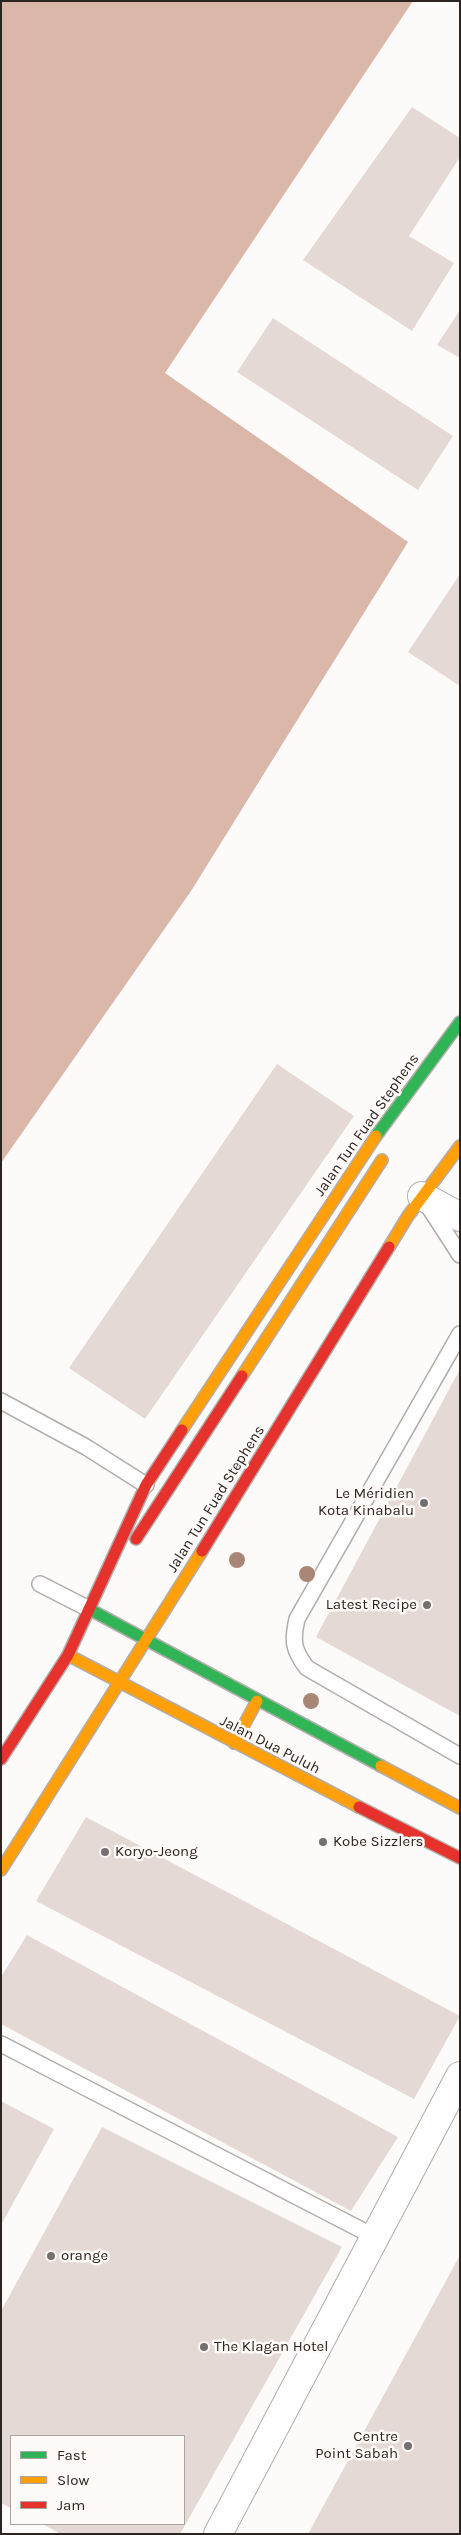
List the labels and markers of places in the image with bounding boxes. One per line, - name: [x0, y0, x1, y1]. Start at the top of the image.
- place label: Le Méridien Kota Kinabalu: [318, 1485, 414, 1520]
- marker: Le Méridien Kota Kinabalu: [418, 1497, 430, 1509]
- place label: Latest Recipe: [326, 1596, 417, 1614]
- marker: Latest Recipe: [421, 1599, 433, 1611]
- place label: Kobe Sizzlers: [333, 1833, 423, 1851]
- marker: Kobe Sizzlers: [317, 1836, 329, 1848]
- place label: Koryo-Jeong: [115, 1843, 198, 1861]
- marker: Koryo-Jeong: [99, 1846, 111, 1858]
- place label: orange: [61, 2247, 108, 2265]
- marker: orange: [45, 2250, 57, 2262]
- place label: The Klagan Hotel: [214, 2338, 329, 2356]
- marker: The Klagan Hotel: [198, 2341, 210, 2353]
- place label: Centre Point Sabah: [315, 2428, 398, 2463]
- marker: Centre Point Sabah: [402, 2440, 414, 2452]

